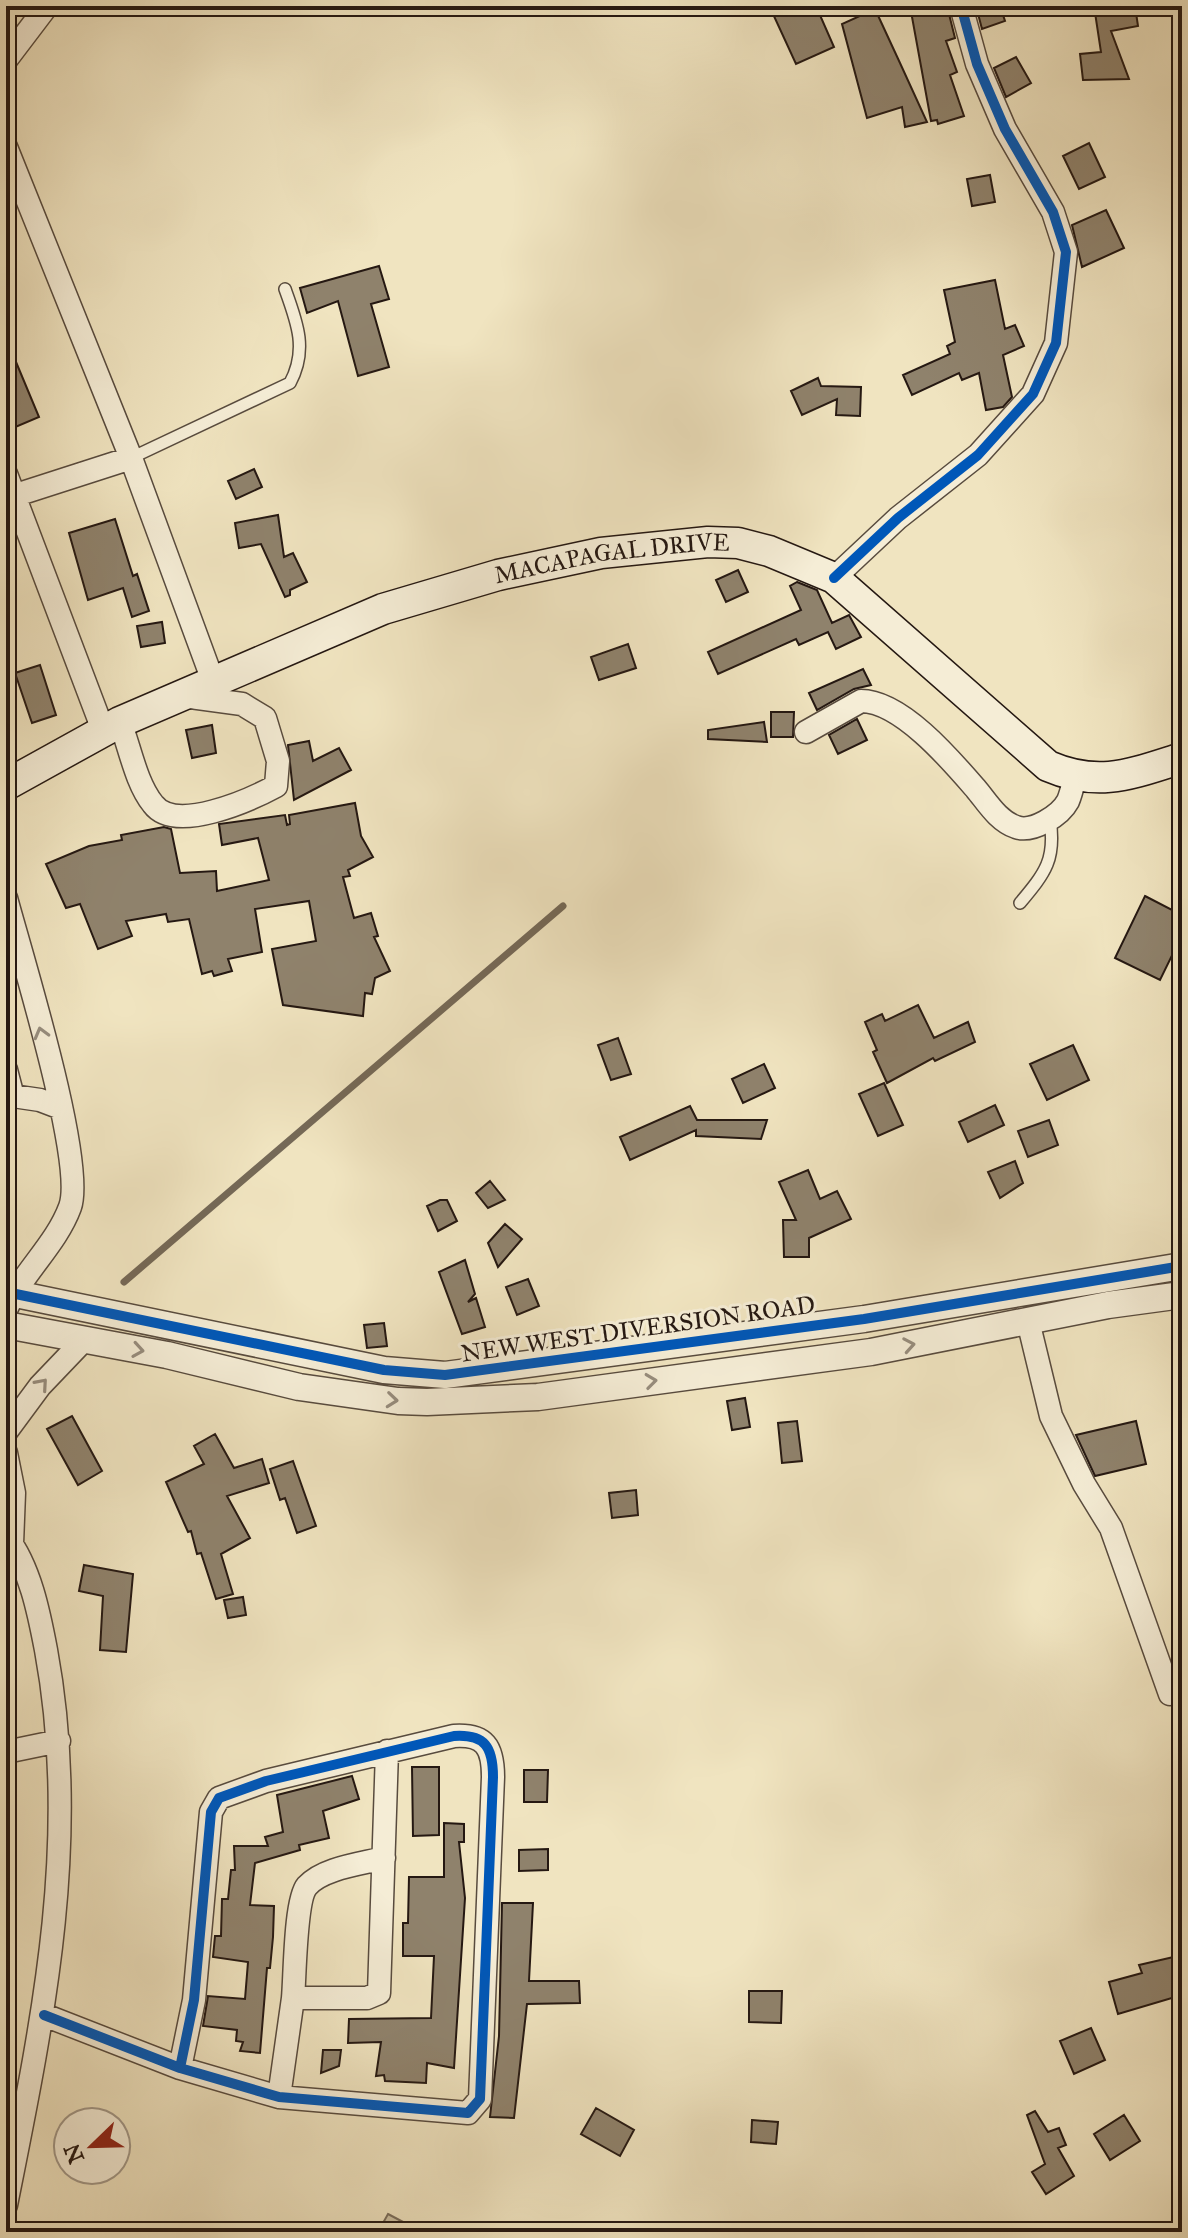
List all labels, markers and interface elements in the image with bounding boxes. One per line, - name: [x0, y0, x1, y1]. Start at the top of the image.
- street label: MACAPAGAL DRIVE: [492, 526, 730, 590]
- one-way arrow: [34, 1026, 51, 1040]
- street label: NEW WEST DIVERSION ROAD: [459, 1289, 817, 1369]
- one-way arrow: [902, 1338, 915, 1355]
- one-way arrow: [131, 1341, 144, 1358]
- one-way arrow: [644, 1373, 658, 1390]
- one-way arrow: [32, 1379, 47, 1394]
- one-way arrow: [386, 1392, 399, 1409]
- north arrow: [52, 2106, 132, 2186]
- text: N: [58, 2139, 90, 2167]

